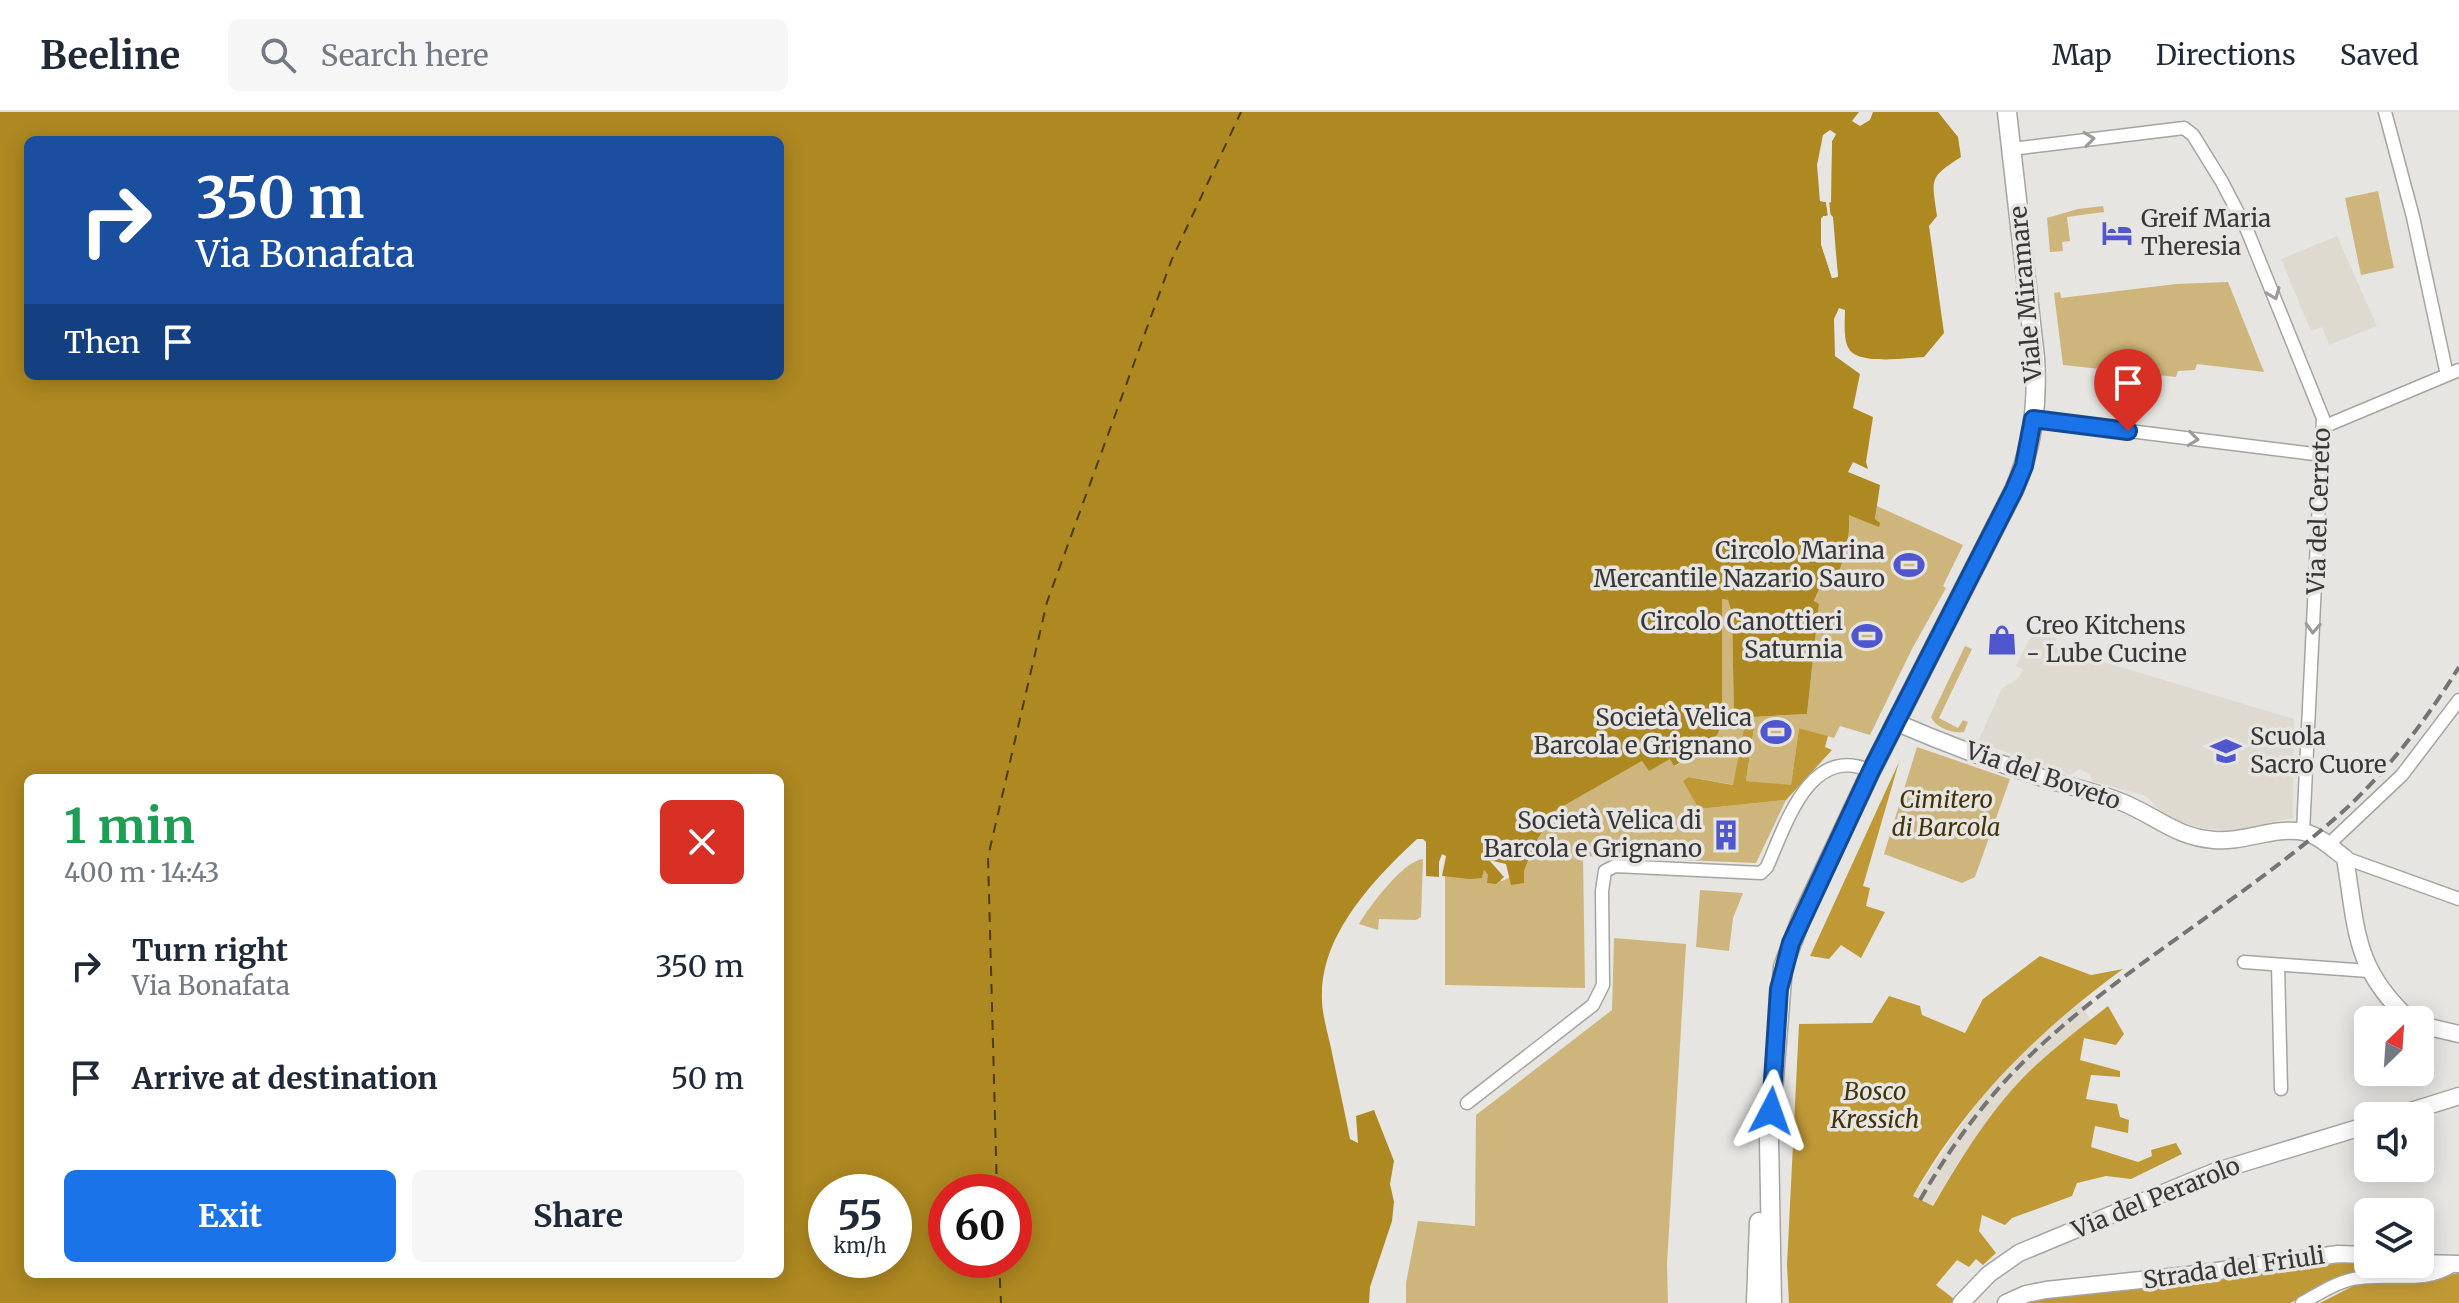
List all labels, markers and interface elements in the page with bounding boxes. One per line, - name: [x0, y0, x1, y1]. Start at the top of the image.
- search box: [228, 19, 788, 91]
- text: Beeline: [40, 32, 180, 79]
- icon: search: [256, 33, 300, 77]
- text: Search here: [320, 36, 489, 74]
- text: Map: [2052, 37, 2112, 73]
- text: Directions: [2156, 37, 2296, 73]
- text: Saved: [2340, 37, 2419, 73]
- one-way arrow: [2083, 131, 2096, 148]
- text: 350 m: [196, 163, 364, 233]
- icon: right: [64, 168, 168, 272]
- place label: Greif Maria Theresia: [2141, 203, 2271, 262]
- street label: Viale Miramare: [2002, 205, 2049, 384]
- hotel icon: Greif Maria Theresia: [2100, 216, 2134, 250]
- text: Via Bonafata: [196, 232, 415, 277]
- one-way arrow: [2264, 286, 2281, 300]
- icon: arrive: [156, 320, 200, 364]
- text: Then: [64, 323, 140, 361]
- pin: [2094, 349, 2162, 431]
- icon: arrive: [2106, 361, 2150, 405]
- street label: Via del Cerreto: [2300, 427, 2337, 596]
- one-way arrow: [2187, 431, 2200, 448]
- place label: Circolo Marina Mercantile Nazario Sauro: [1593, 535, 1885, 594]
- sports icon: Circolo Marina Mercantile Nazario Sauro: [1892, 548, 1926, 582]
- place label: Circolo Canottieri Saturnia: [1640, 606, 1843, 665]
- place label: Creo Kitchens - Lube Cucine: [2026, 610, 2187, 669]
- sports icon: Circolo Canottieri Saturnia: [1850, 619, 1884, 653]
- one-way arrow: [2305, 622, 2322, 635]
- shop icon: Creo Kitchens - Lube Cucine: [1985, 623, 2019, 657]
- place label: Società Velica Barcola e Grignano: [1533, 702, 1752, 761]
- sports icon: Società Velica Barcola e Grignano: [1759, 715, 1793, 749]
- place label: Scuola Sacro Cuore: [2250, 721, 2386, 780]
- street label: Via del Boveto: [1961, 734, 2125, 817]
- school or university icon: Scuola Sacro Cuore: [2209, 734, 2243, 768]
- park label: Cimitero di Barcola: [1891, 784, 2001, 843]
- text: 1 min: [64, 796, 195, 856]
- button: close: [660, 800, 744, 884]
- place label: Società Velica di Barcola e Grignano: [1483, 805, 1702, 864]
- building icon: Società Velica di Barcola e Grignano: [1709, 818, 1743, 852]
- text: 400 m · 14:43: [64, 856, 219, 889]
- text: Turn right: [132, 931, 288, 969]
- icon: right: [64, 944, 108, 988]
- text: 350 m: [655, 947, 744, 985]
- text: Via Bonafata: [132, 969, 290, 1002]
- north arrow: [2354, 1006, 2434, 1086]
- map controls: [2354, 1006, 2434, 1278]
- icon: arrive: [64, 1056, 108, 1100]
- text: Arrive at destination: [132, 1059, 438, 1097]
- text: 50 m: [671, 1059, 744, 1097]
- position arrow: [1729, 1069, 1813, 1153]
- park label: Bosco Kressich: [1829, 1076, 1920, 1135]
- button: sound: [2354, 1102, 2434, 1182]
- street label: Via del Perarolo: [2066, 1150, 2244, 1246]
- button: Exit: [64, 1170, 396, 1262]
- button: Share: [412, 1170, 744, 1262]
- speed limit sign: 60: [928, 1174, 1032, 1278]
- text: 55: [837, 1191, 883, 1241]
- button: layers: [2354, 1198, 2434, 1278]
- text: km/h: [834, 1233, 886, 1258]
- street label: Strada del Friuli: [2141, 1239, 2327, 1296]

